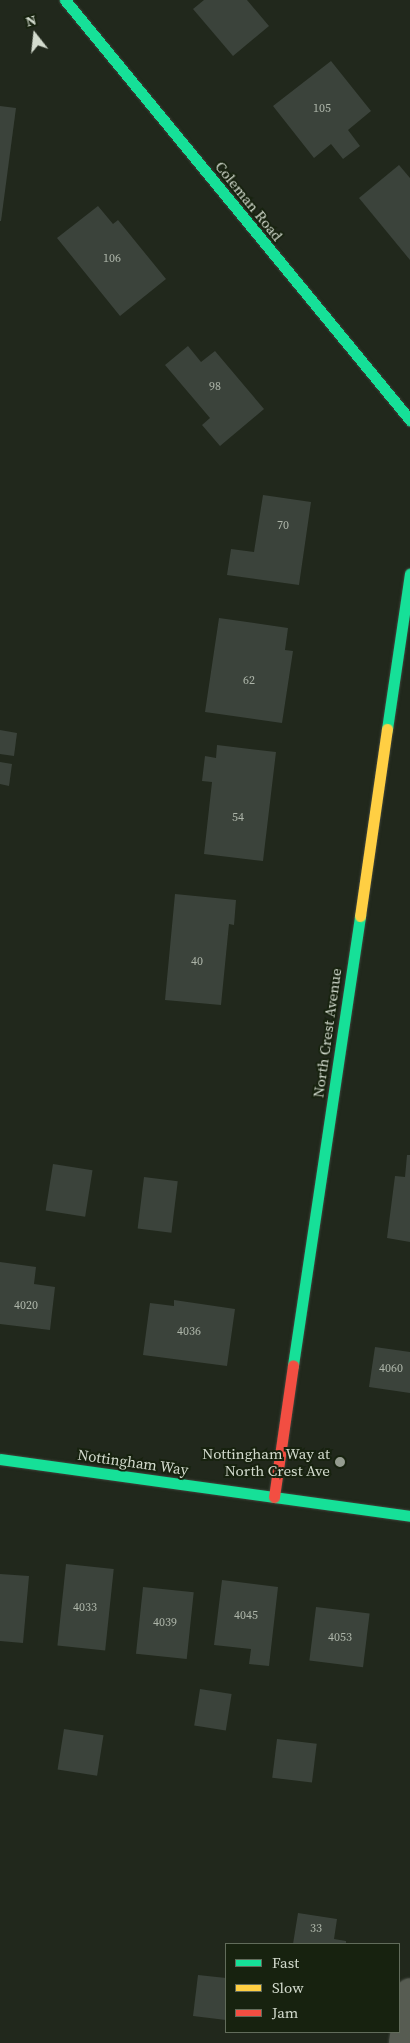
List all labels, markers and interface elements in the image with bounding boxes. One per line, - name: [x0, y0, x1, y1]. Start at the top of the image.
- north arrow: [10, 10, 60, 60]
- text: N: [23, 10, 39, 32]
- house number: 105: [313, 102, 331, 116]
- street label: Coleman Road: [211, 158, 287, 244]
- house number: 106: [103, 252, 121, 266]
- house number: 98: [209, 380, 221, 394]
- house number: 70: [277, 519, 289, 533]
- house number: 62: [243, 674, 255, 688]
- house number: 54: [232, 811, 244, 825]
- house number: 40: [191, 955, 203, 969]
- street label: North Crest Avenue: [309, 967, 345, 1099]
- house number: 4020: [14, 1299, 38, 1313]
- house number: 4036: [177, 1325, 201, 1339]
- house number: 4060: [379, 1362, 403, 1376]
- place label: Nottingham Way at North Crest Ave: [202, 1444, 330, 1479]
- street label: Nottingham Way: [76, 1445, 190, 1479]
- marker: Nottingham Way at North Crest Ave: [334, 1456, 346, 1468]
- house number: 4033: [73, 1601, 97, 1615]
- house number: 4045: [234, 1609, 258, 1623]
- house number: 4039: [153, 1616, 177, 1630]
- house number: 4053: [328, 1631, 352, 1645]
- house number: 33: [310, 1922, 322, 1936]
- legend: [225, 1943, 400, 2033]
- text: Fast: [272, 1952, 299, 1973]
- text: Slow: [272, 1977, 304, 1998]
- text: Jam: [272, 2002, 298, 2023]

